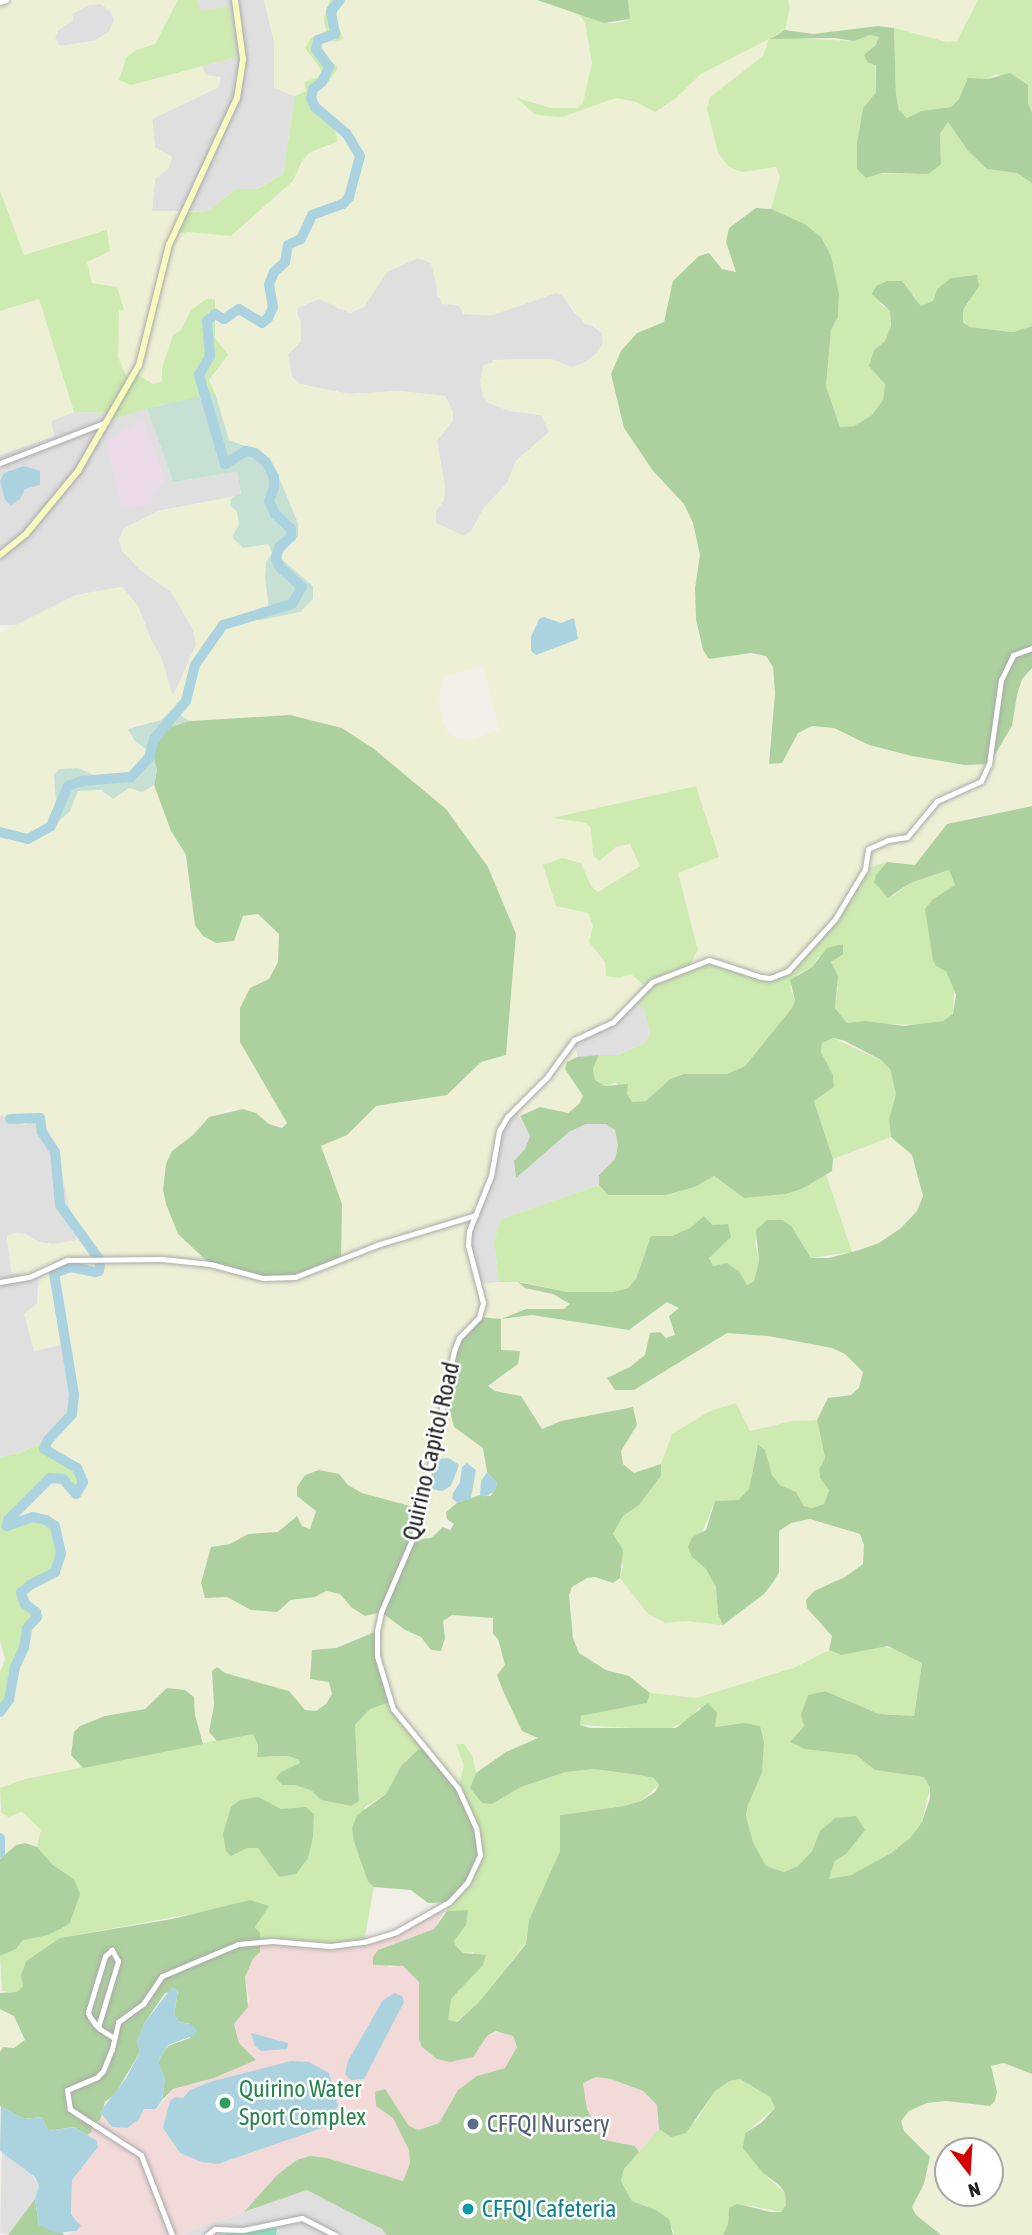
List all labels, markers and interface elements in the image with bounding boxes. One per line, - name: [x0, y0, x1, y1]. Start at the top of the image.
- street label: Quirino Capitol Road: [396, 1359, 466, 1543]
- place label: Quirino Water Sport Complex: [239, 2075, 366, 2131]
- marker: Quirino Water Sport Complex: [217, 2095, 233, 2111]
- place label: CFFQI Nursery: [487, 2110, 610, 2138]
- marker: CFFQI Nursery: [465, 2116, 481, 2132]
- north arrow: [934, 2137, 1004, 2207]
- text: N: [966, 2178, 983, 2202]
- place label: CFFQI Cafeteria: [482, 2195, 616, 2223]
- marker: CFFQI Cafeteria: [460, 2201, 476, 2217]

